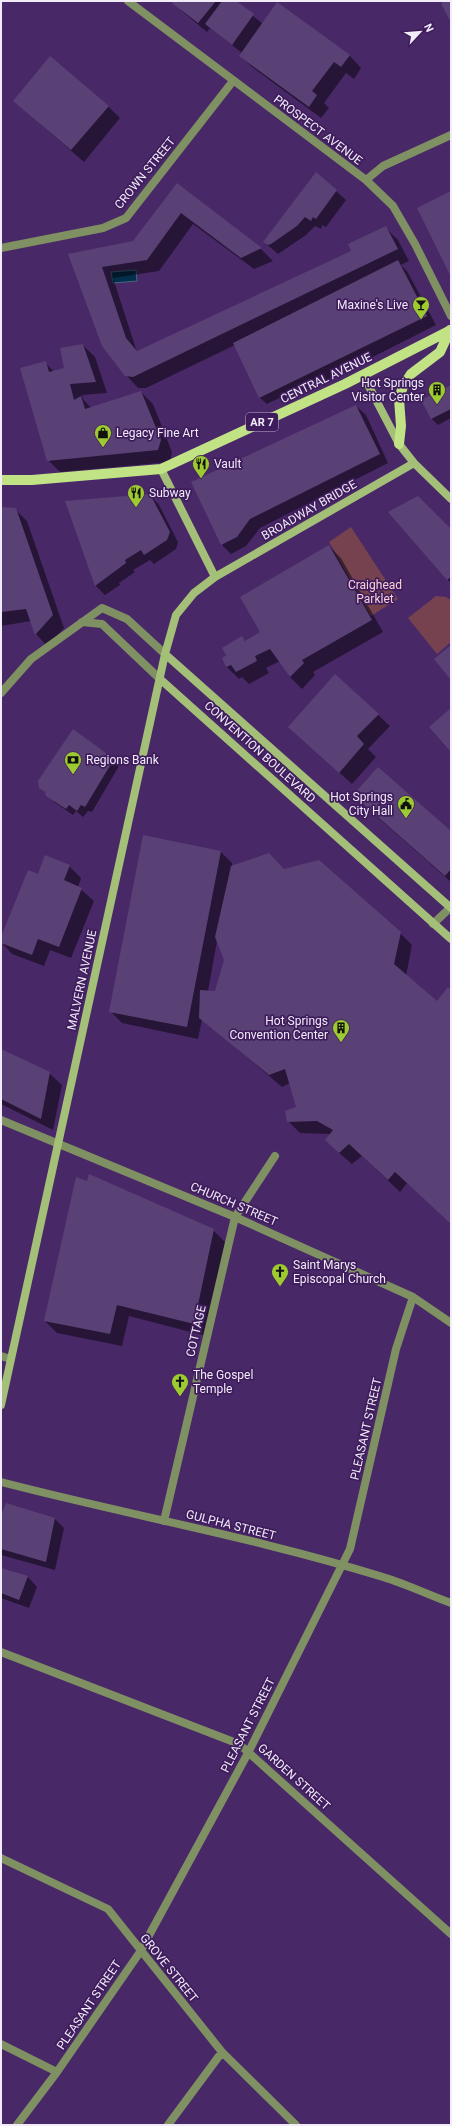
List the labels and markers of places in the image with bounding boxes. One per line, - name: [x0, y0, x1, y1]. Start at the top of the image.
- bar icon: Maxine's Live: [411, 295, 431, 320]
- place label: Maxine's Live: [337, 298, 408, 312]
- place label: Hot Springs Visitor Center: [351, 376, 424, 404]
- building icon: Hot Springs Visitor Center: [427, 380, 447, 405]
- shop icon: Legacy Fine Art: [93, 423, 113, 448]
- place label: Legacy Fine Art: [116, 426, 199, 440]
- restaurant icon: Vault: [191, 454, 211, 479]
- place label: Vault: [214, 457, 241, 471]
- restaurant icon: Subway: [126, 483, 146, 508]
- place label: Subway: [149, 486, 191, 500]
- bank icon: Regions Bank: [63, 750, 83, 775]
- place label: Regions Bank: [86, 753, 160, 767]
- place label: Hot Springs City Hall: [330, 790, 393, 818]
- public building icon: Hot Springs City Hall: [396, 794, 416, 819]
- place label: Hot Springs Convention Center: [230, 1014, 328, 1042]
- building icon: Hot Springs Convention Center: [331, 1018, 351, 1043]
- place label: Saint Marys Episcopal Church: [293, 1258, 386, 1286]
- church icon: Saint Marys Episcopal Church: [270, 1262, 290, 1287]
- place label: The Gospel Temple: [193, 1368, 253, 1396]
- church icon: The Gospel Temple: [170, 1372, 190, 1397]

